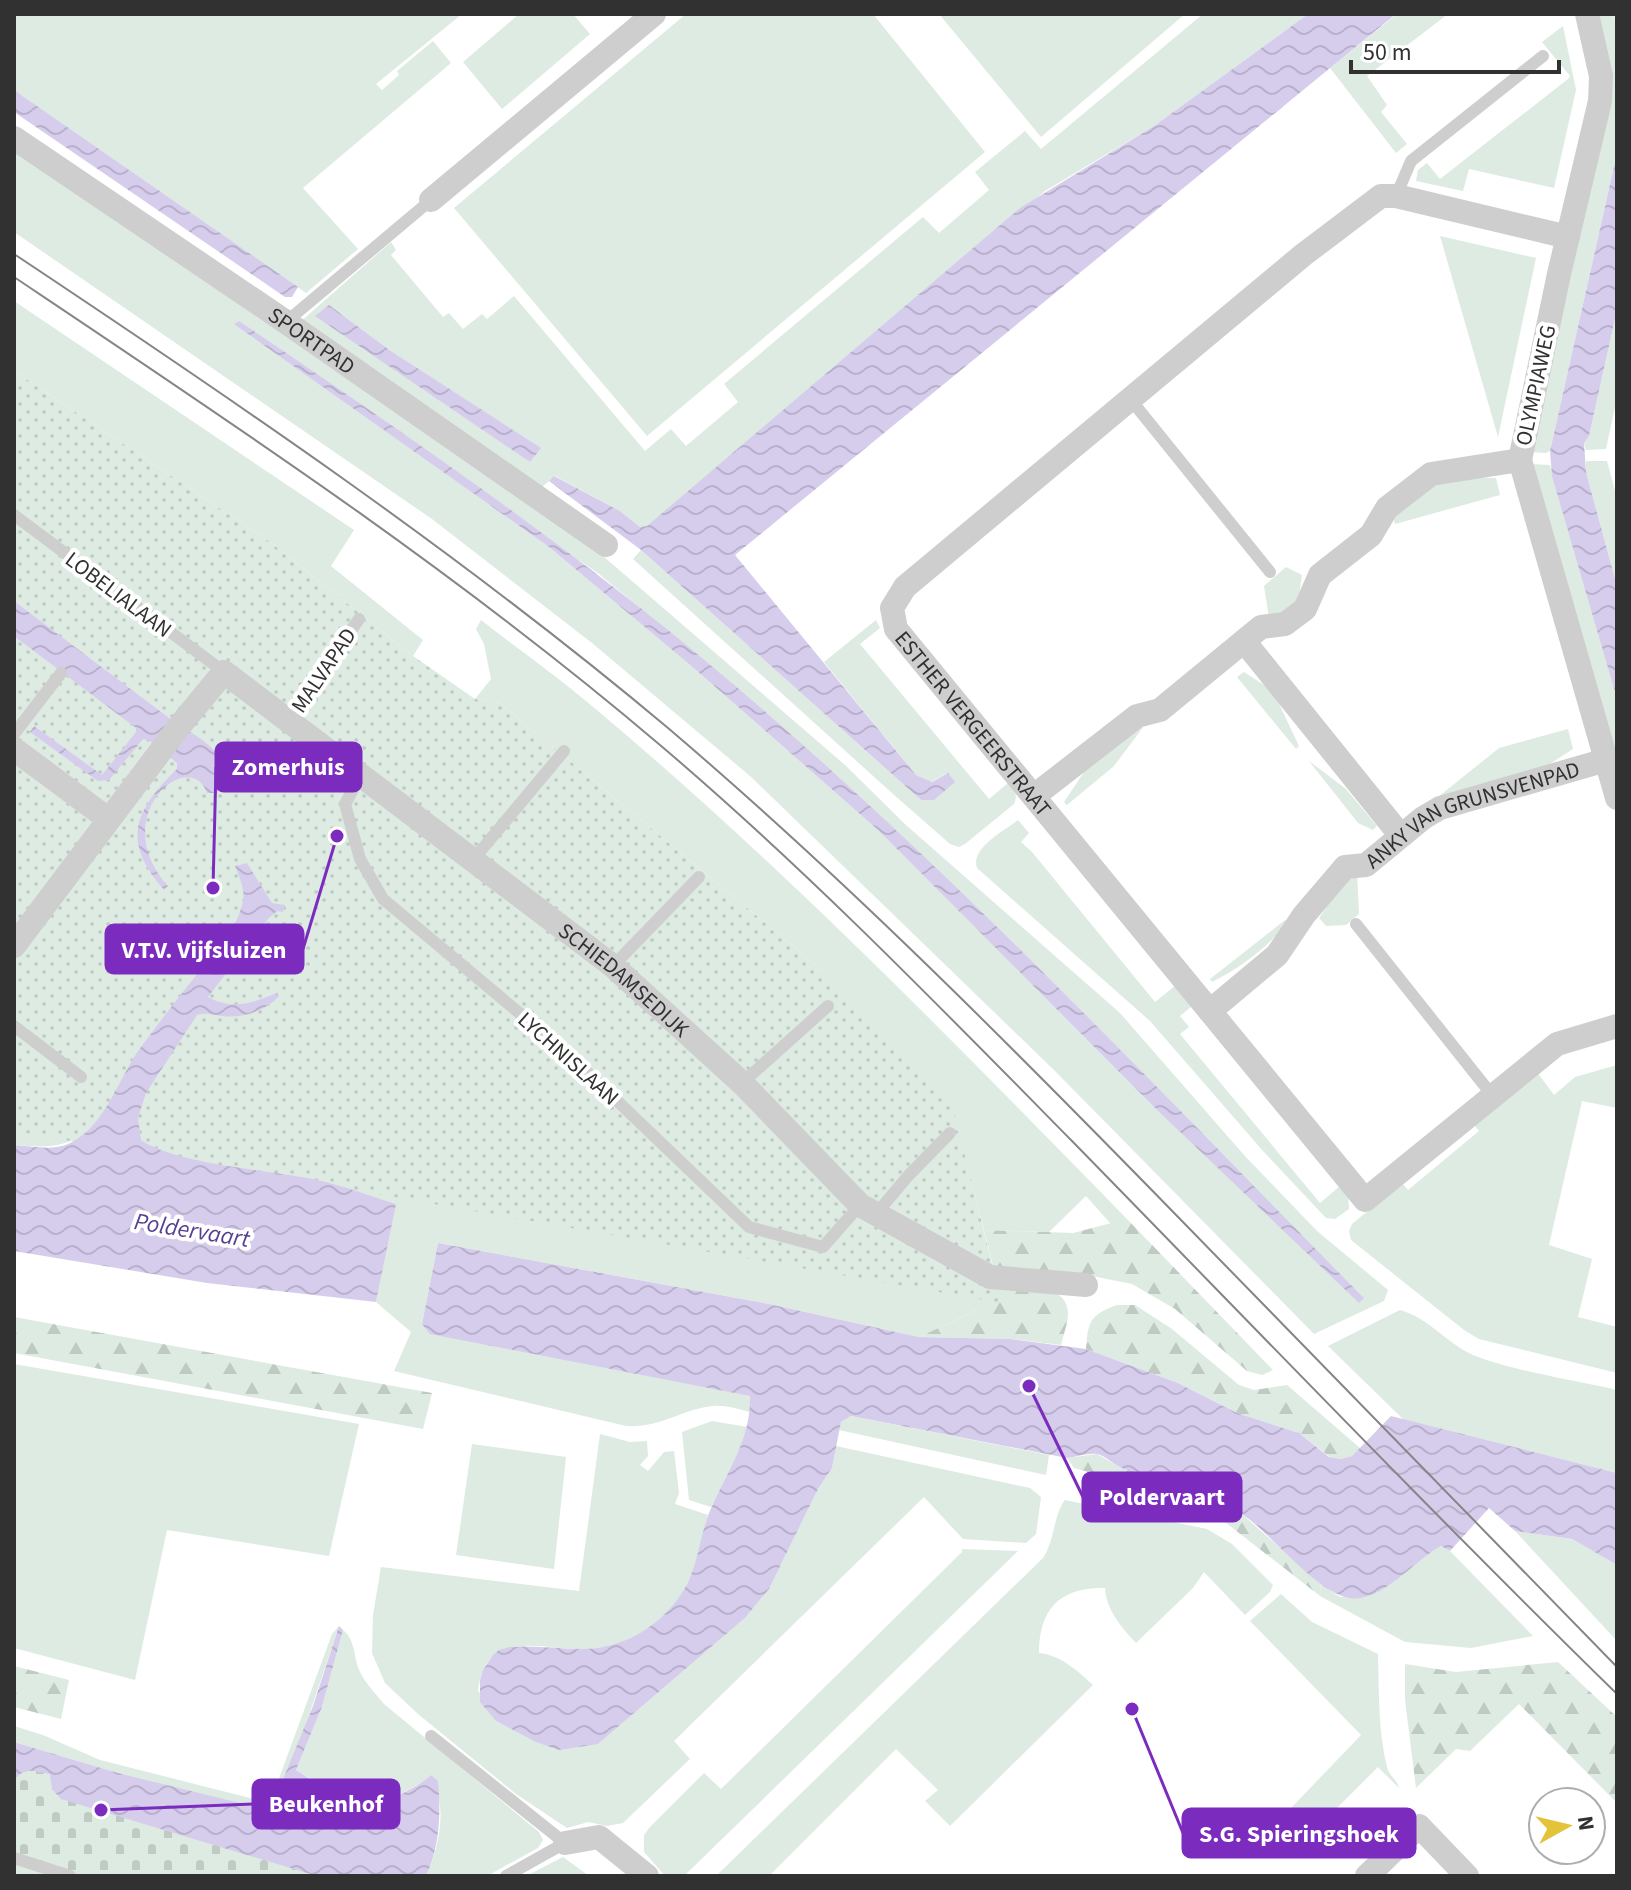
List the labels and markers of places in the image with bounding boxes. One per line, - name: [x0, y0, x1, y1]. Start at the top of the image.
- callout: Zomerhuis: [216, 743, 361, 791]
- callout: V.T.V. Vijfsluizen: [106, 925, 303, 973]
- callout: Poldervaart: [1083, 1473, 1241, 1521]
- callout: Beukenhof: [253, 1780, 399, 1828]
- callout: S.G. Spieringshoek: [1183, 1809, 1415, 1857]

